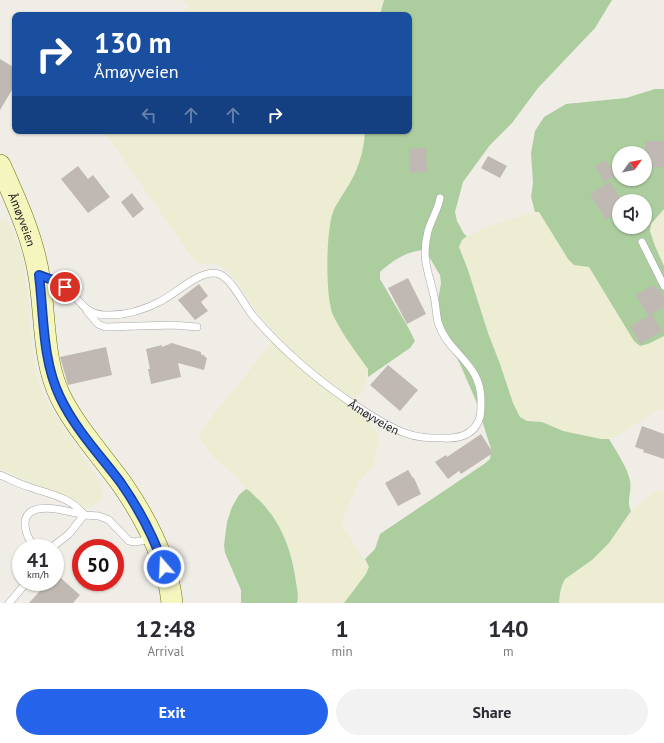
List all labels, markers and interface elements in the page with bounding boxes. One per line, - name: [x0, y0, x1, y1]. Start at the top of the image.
- text: 130 m: [94, 24, 171, 61]
- icon: right: [28, 28, 80, 80]
- text: Åmøyveien: [94, 60, 179, 83]
- icon: left: [138, 104, 160, 126]
- icon: ahead: [180, 104, 202, 126]
- icon: ahead: [222, 104, 244, 126]
- icon: right: [264, 104, 286, 126]
- north arrow: [612, 146, 652, 186]
- map controls: [612, 146, 652, 234]
- street label: Åmøyveien: [6, 190, 39, 248]
- button: sound: [612, 194, 652, 234]
- pin: [48, 270, 82, 304]
- icon: arrive: [54, 276, 76, 298]
- street label: Åmøyveien: [346, 396, 402, 437]
- speed limit sign: 50: [72, 539, 124, 591]
- position arrow: [143, 546, 185, 588]
- text: 41: [27, 547, 49, 573]
- text: km/h: [27, 568, 49, 581]
- text: 12:48: [135, 613, 196, 644]
- text: 1: [335, 613, 349, 644]
- text: 140: [488, 613, 529, 644]
- text: Arrival: [148, 643, 184, 660]
- text: min: [331, 643, 353, 660]
- text: m: [503, 643, 514, 660]
- button: Exit: [16, 689, 328, 735]
- button: Share: [336, 689, 648, 735]

